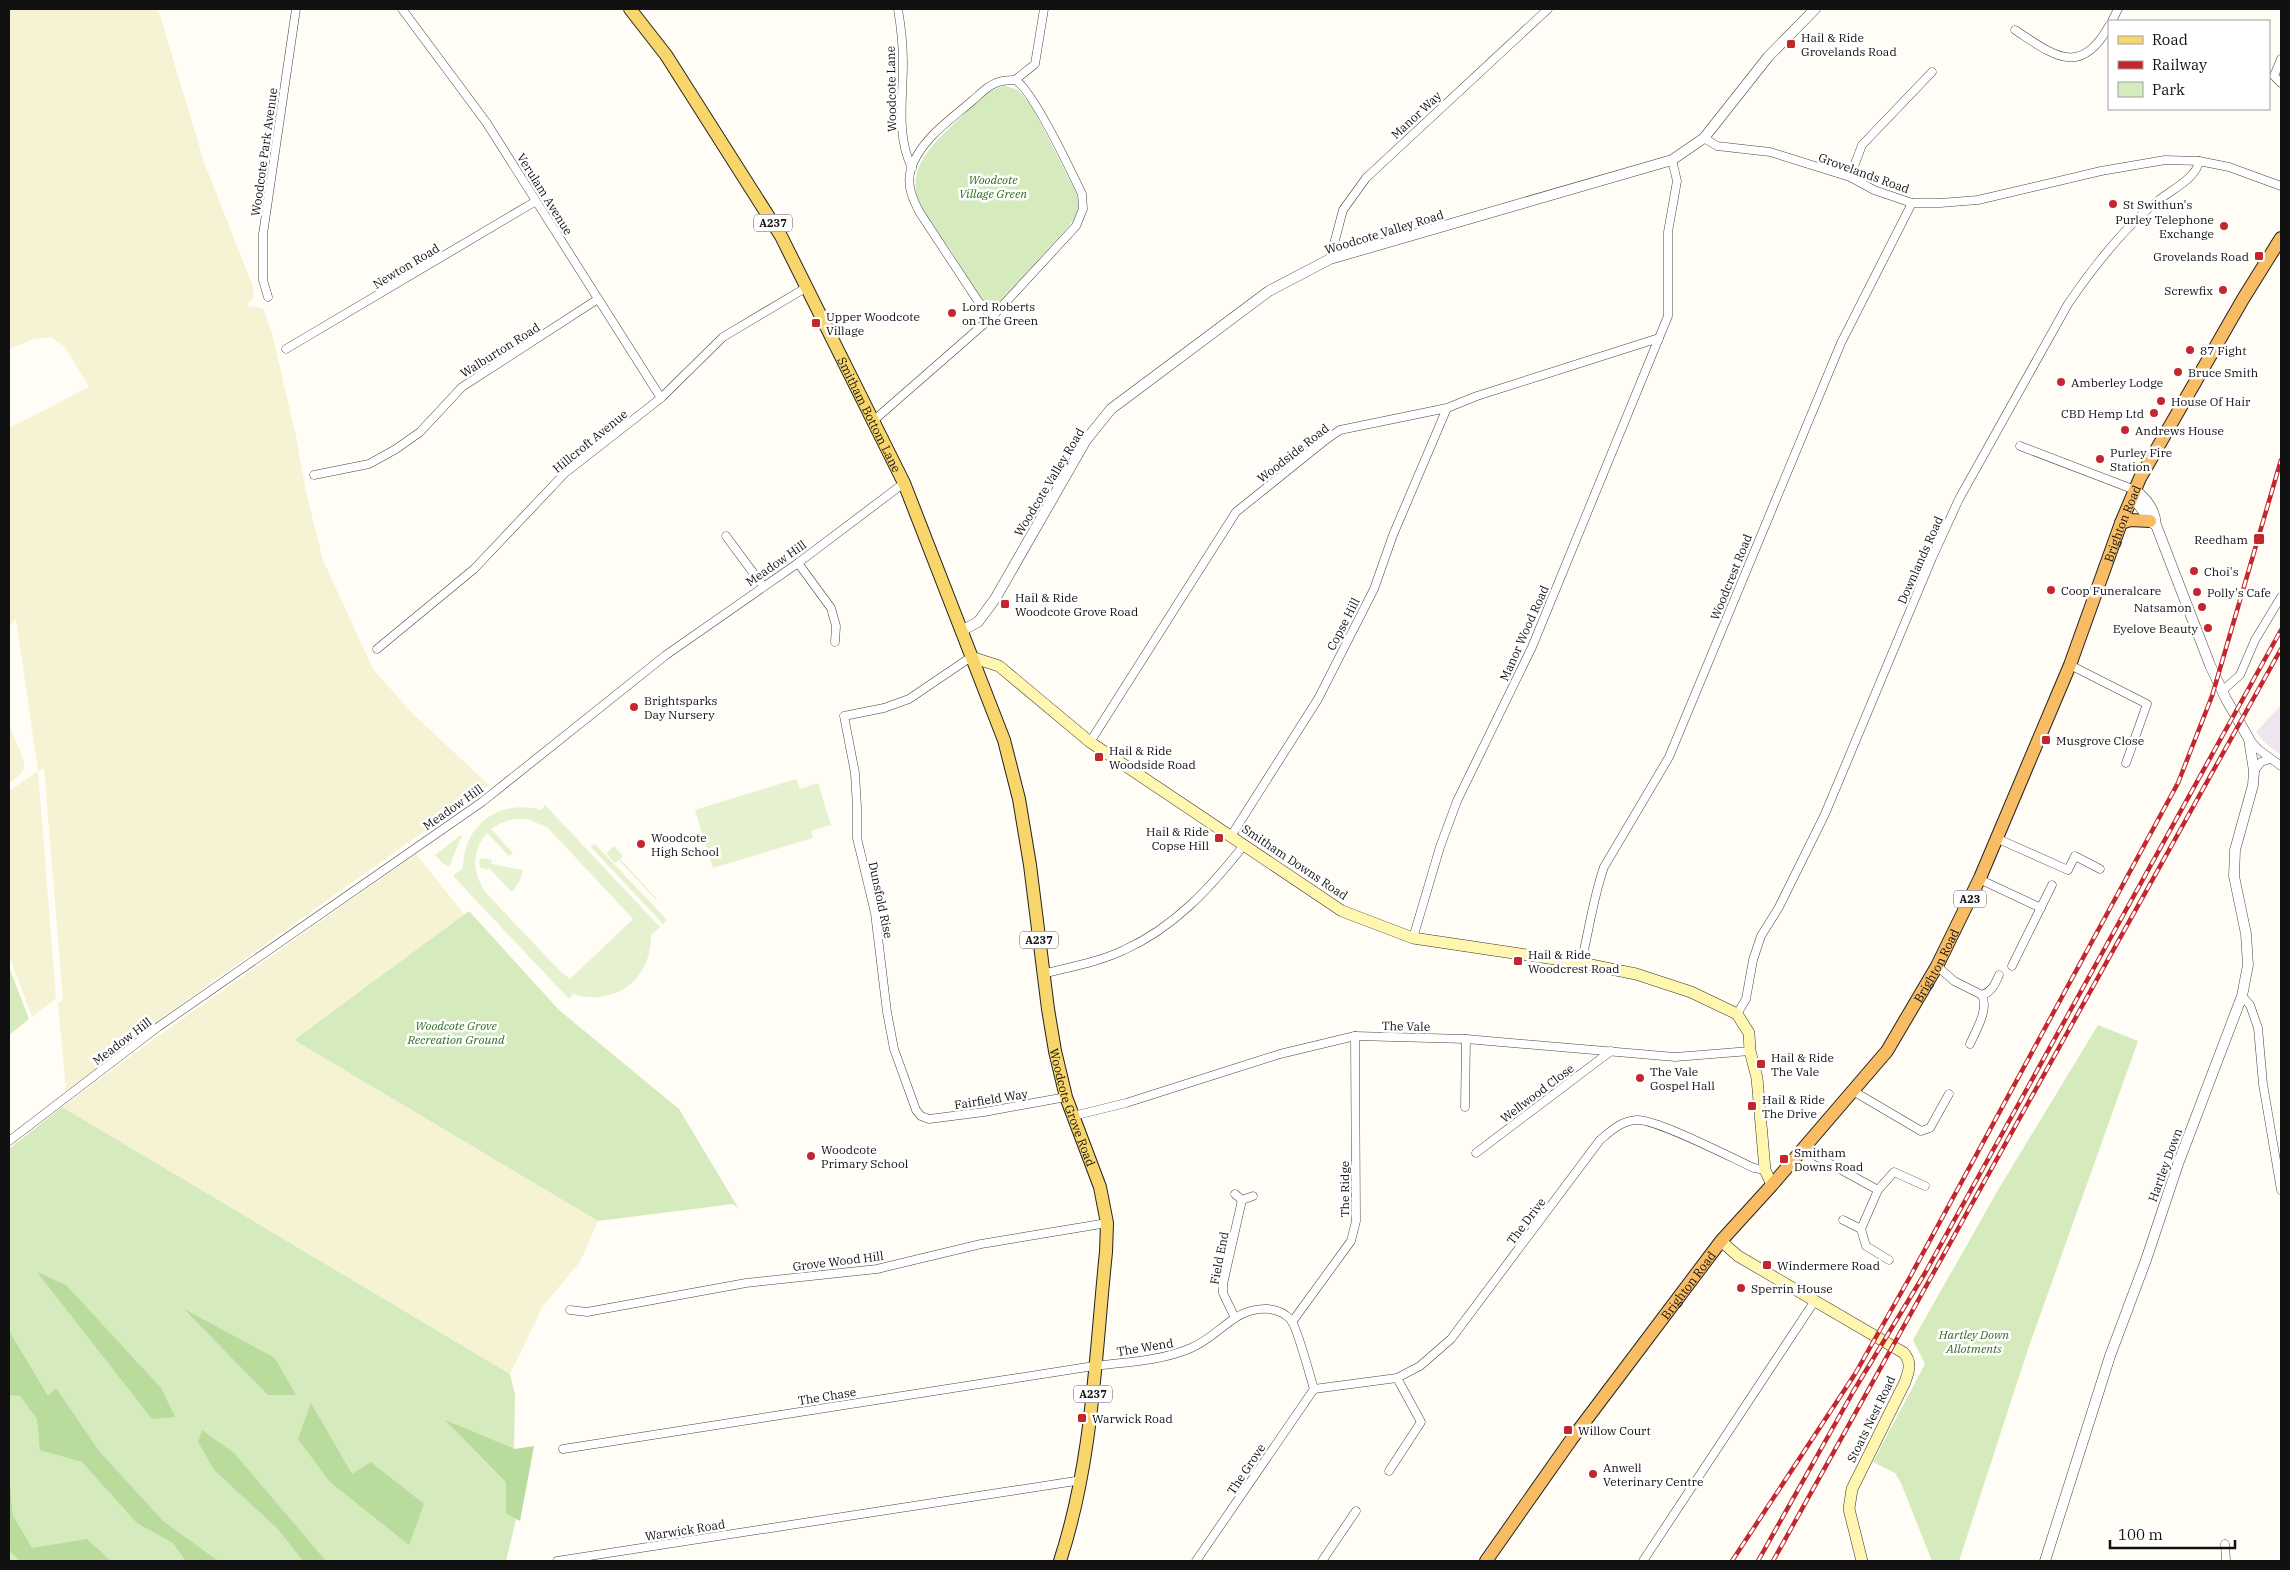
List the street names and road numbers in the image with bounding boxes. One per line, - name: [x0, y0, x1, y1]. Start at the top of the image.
- street label: Woodcote Lane: [883, 46, 899, 132]
- street label: Woodcote Park Avenue: [248, 87, 280, 217]
- street label: Manor Way: [1388, 88, 1445, 142]
- street label: Verulam Avenue: [514, 150, 576, 238]
- street label: Grovelands Road: [1816, 150, 1912, 196]
- street label: Woodcote Valley Road: [1323, 207, 1445, 257]
- road number: A237: [754, 214, 792, 232]
- street label: Newton Road: [370, 240, 442, 292]
- street label: Walburton Road: [457, 319, 543, 381]
- street label: Smitham Bottom Lane: [835, 354, 905, 474]
- street label: Hillcroft Avenue: [550, 406, 630, 476]
- street label: Woodside Road: [1254, 420, 1332, 486]
- street label: Woodcote Valley Road: [1011, 425, 1087, 539]
- street label: Brighton Road: [2100, 483, 2144, 564]
- street label: Downlands Road: [1894, 514, 1946, 606]
- street label: Woodcrest Road: [1707, 532, 1755, 622]
- street label: Meadow Hill: [743, 537, 809, 589]
- street label: Manor Wood Road: [1496, 583, 1552, 683]
- street label: Copse Hill: [1323, 595, 1363, 653]
- street label: Meadow Hill: [420, 781, 486, 833]
- street label: Smitham Downs Road: [1239, 821, 1351, 903]
- street label: Dunsfold Rise: [866, 860, 896, 940]
- road number: A23: [1954, 891, 1986, 908]
- street label: Brighton Road: [1910, 926, 1962, 1005]
- road number: A237: [1020, 932, 1058, 948]
- street label: Meadow Hill: [89, 1014, 155, 1068]
- street label: The Vale: [1382, 1018, 1430, 1034]
- street label: Woodcote Grove Road: [1047, 1047, 1099, 1168]
- street label: Wellwood Close: [1497, 1060, 1577, 1126]
- street label: Fairfield Way: [953, 1086, 1029, 1112]
- street label: Hartley Down: [2145, 1126, 2185, 1204]
- street label: The Ridge: [1337, 1161, 1352, 1217]
- street label: The Drive: [1504, 1195, 1548, 1247]
- street label: Field End: [1207, 1230, 1231, 1286]
- street label: Grove Wood Hill: [792, 1248, 885, 1274]
- street label: Brighton Road: [1657, 1248, 1718, 1322]
- street label: The Wend: [1116, 1335, 1174, 1359]
- street label: Stoats Nest Road: [1844, 1373, 1898, 1465]
- street label: The Chase: [797, 1384, 857, 1408]
- road number: A237: [1074, 1386, 1112, 1402]
- street label: The Grove: [1224, 1441, 1268, 1497]
- street label: Warwick Road: [644, 1516, 726, 1544]

